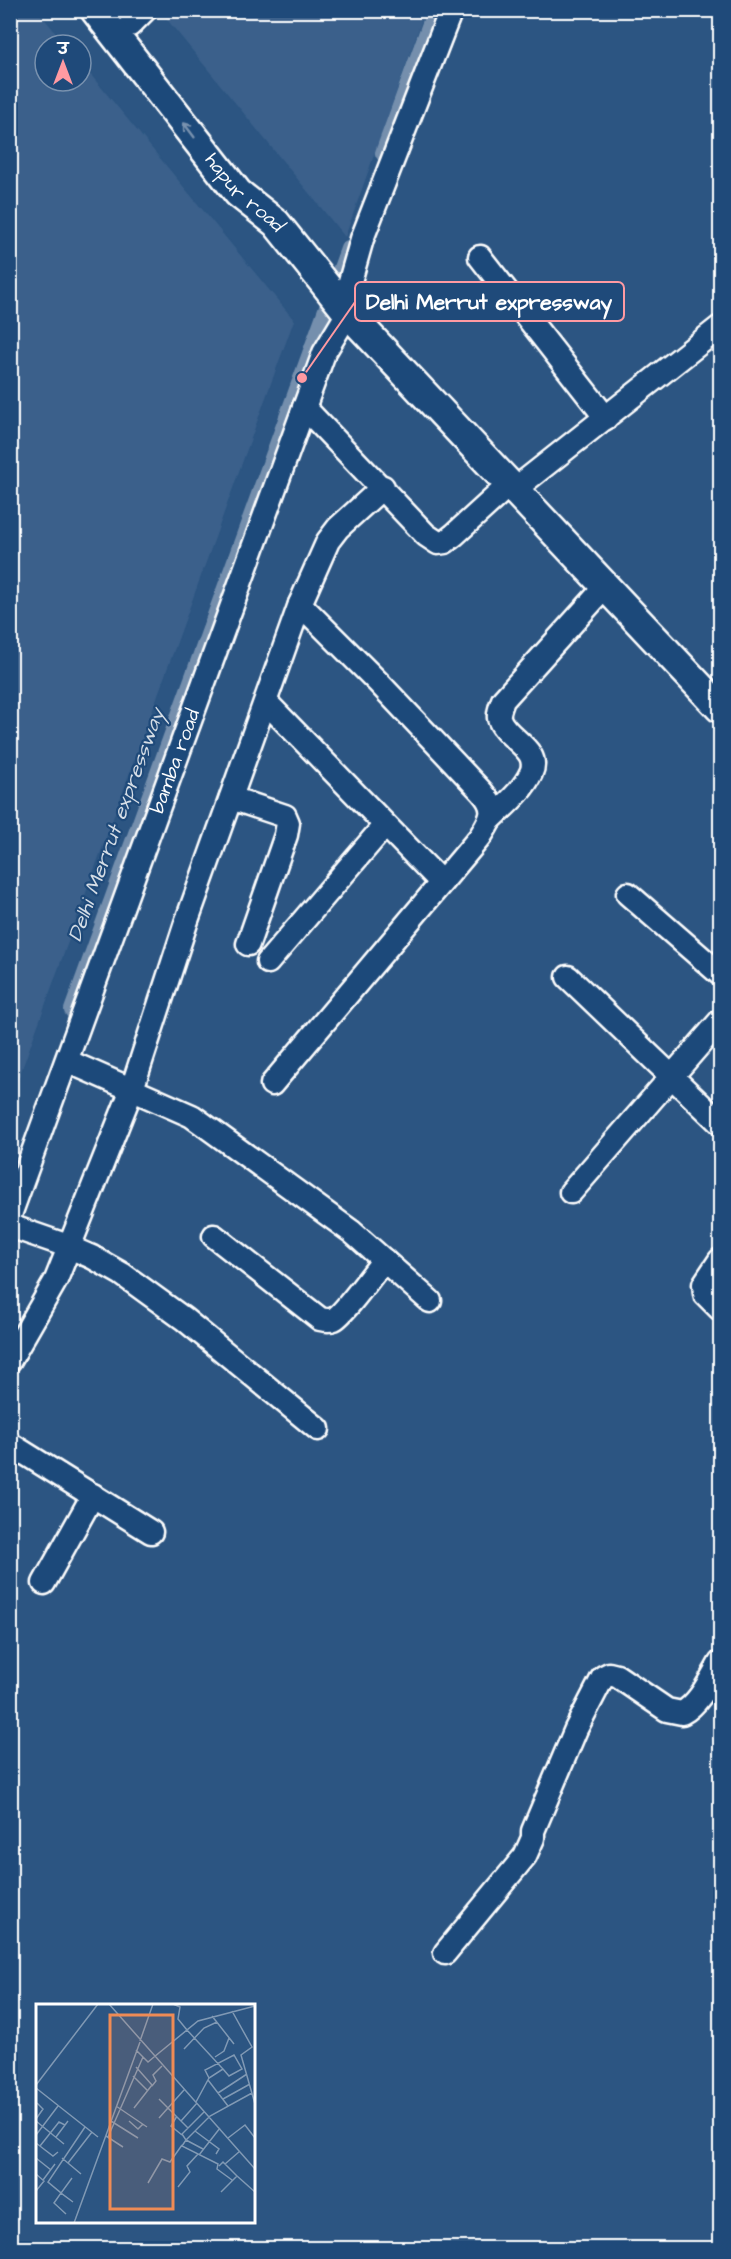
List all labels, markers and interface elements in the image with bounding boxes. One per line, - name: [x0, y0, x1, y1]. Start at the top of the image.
- north arrow: [33, 33, 93, 93]
- text: उ: [56, 38, 70, 60]
- one-way arrow: [183, 122, 196, 138]
- street label: hapur road: [198, 147, 292, 238]
- callout: Delhi Merrut expressway: [355, 282, 624, 321]
- text: Delhi Merrut expressway: [366, 288, 612, 320]
- water label: Delhi Merrut expressway: [60, 702, 173, 946]
- street label: bamba road: [143, 705, 207, 817]
- inset map: [36, 2004, 255, 2223]

